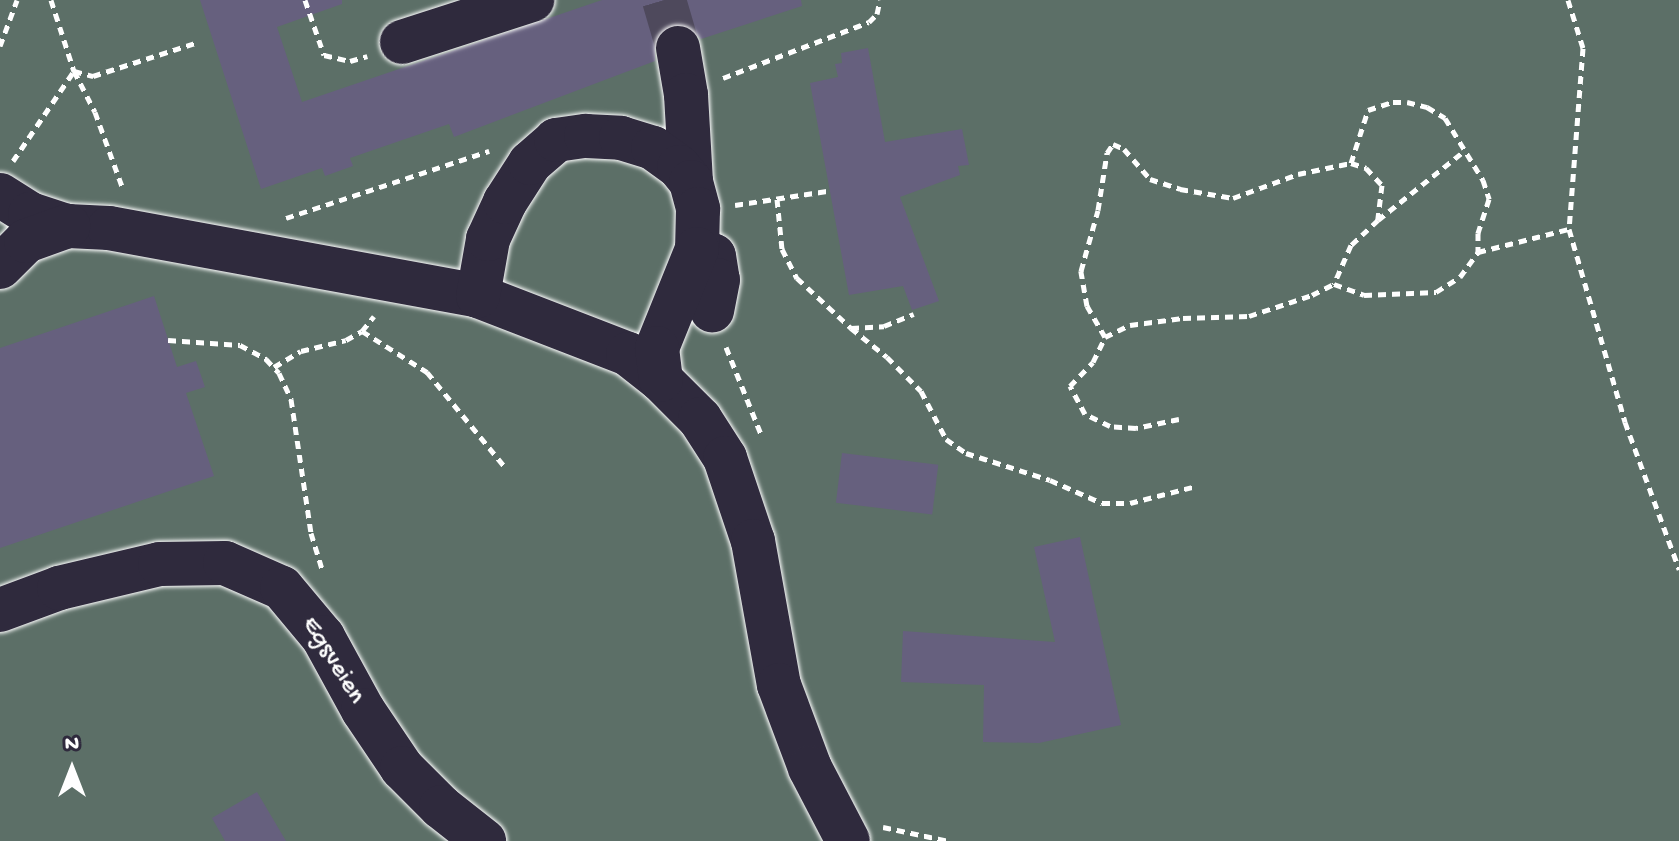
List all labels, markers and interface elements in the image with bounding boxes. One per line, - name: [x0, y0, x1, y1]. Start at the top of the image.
- street label: Egsveien: [293, 612, 371, 710]
- north arrow: [32, 729, 112, 809]
- text: N: [65, 732, 79, 758]

